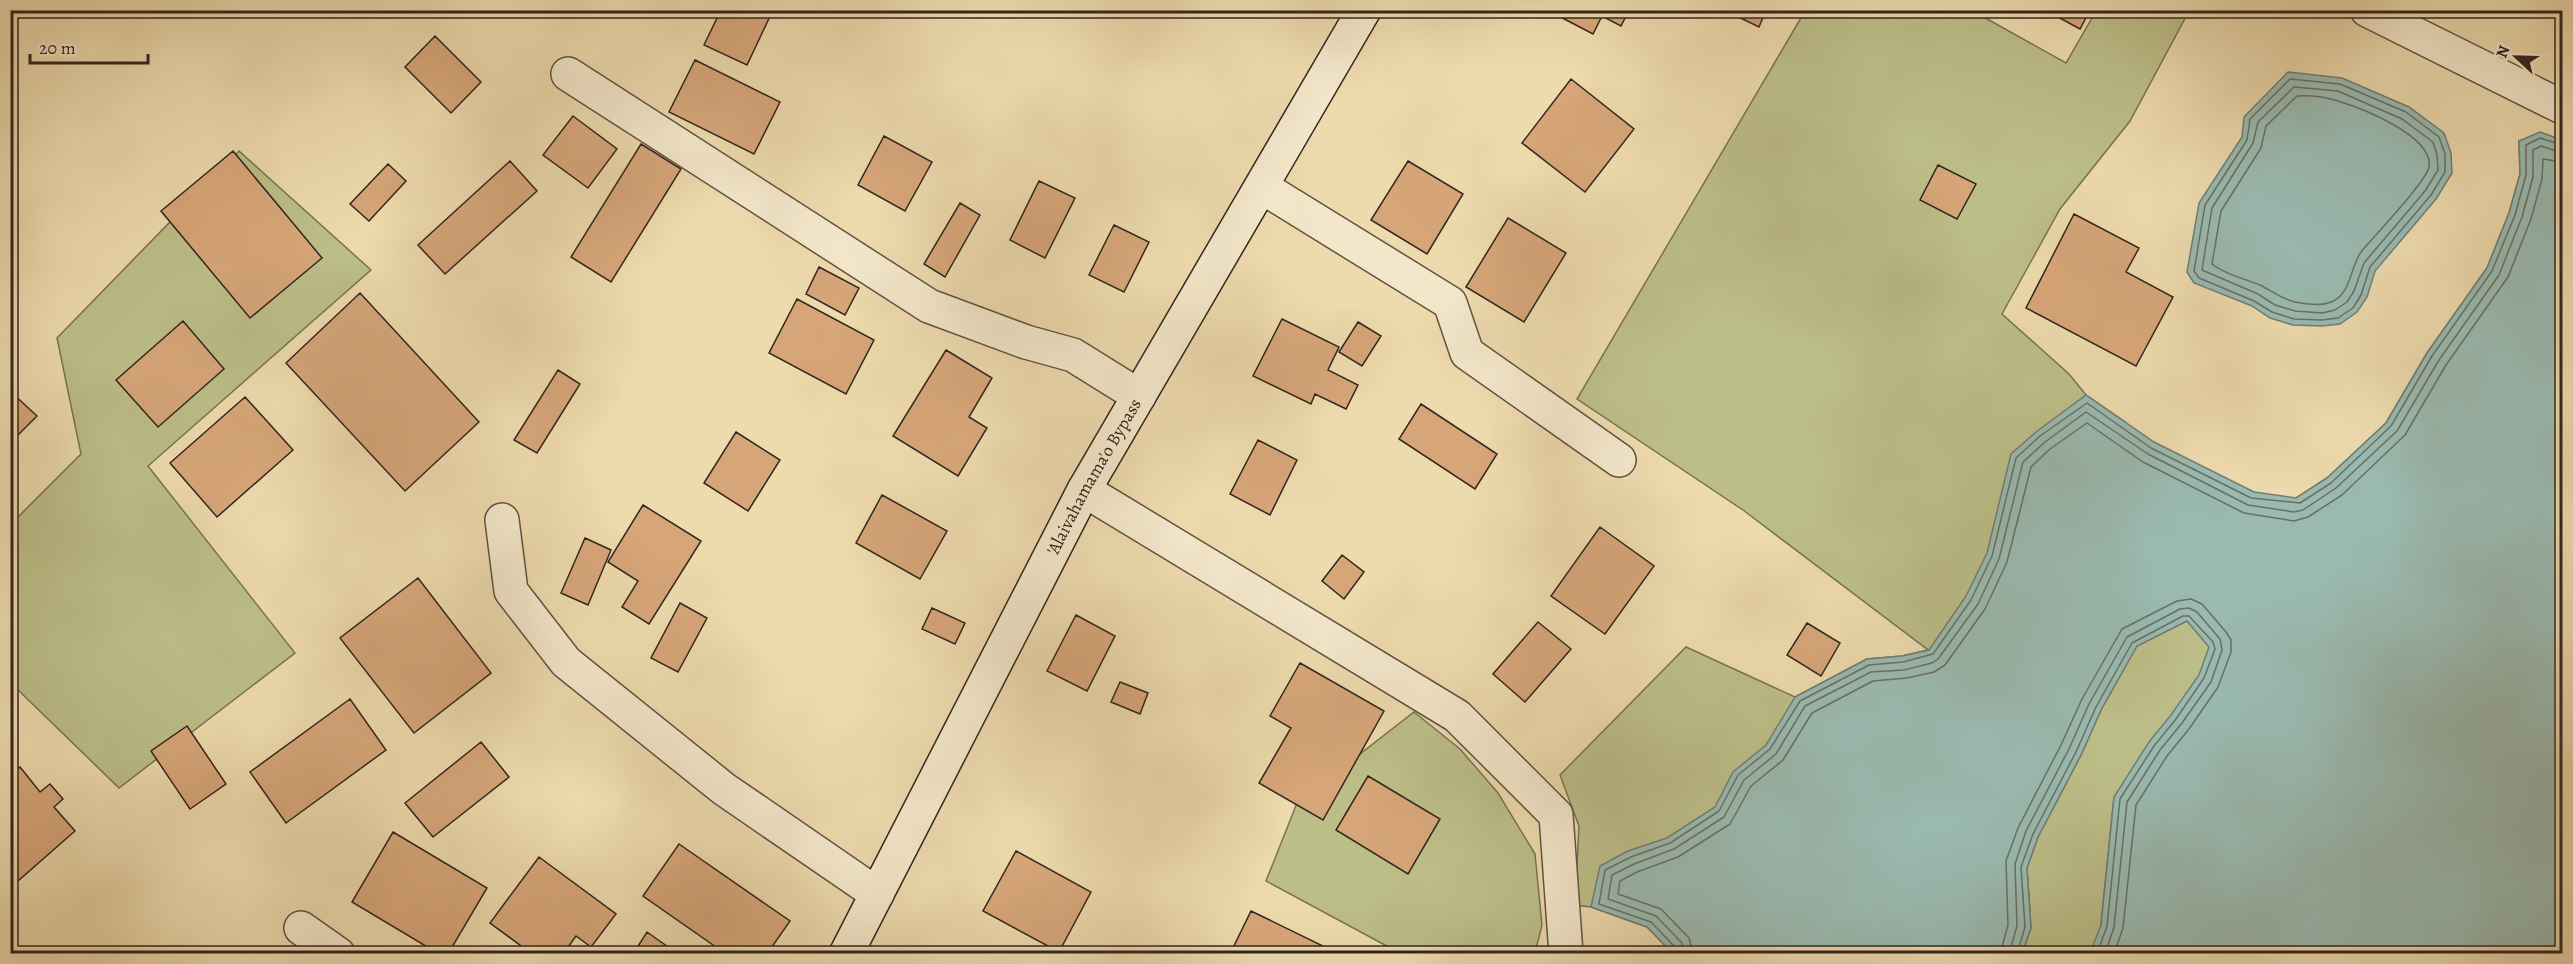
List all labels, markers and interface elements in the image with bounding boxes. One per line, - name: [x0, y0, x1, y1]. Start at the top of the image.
- scale bar: [30, 27, 148, 65]
- north arrow: [2486, 27, 2546, 87]
- text: 20 m: [39, 36, 76, 60]
- text: N: [2491, 42, 2516, 61]
- street label: 'Alaivahamama'o Bypass: [1041, 394, 1147, 559]

